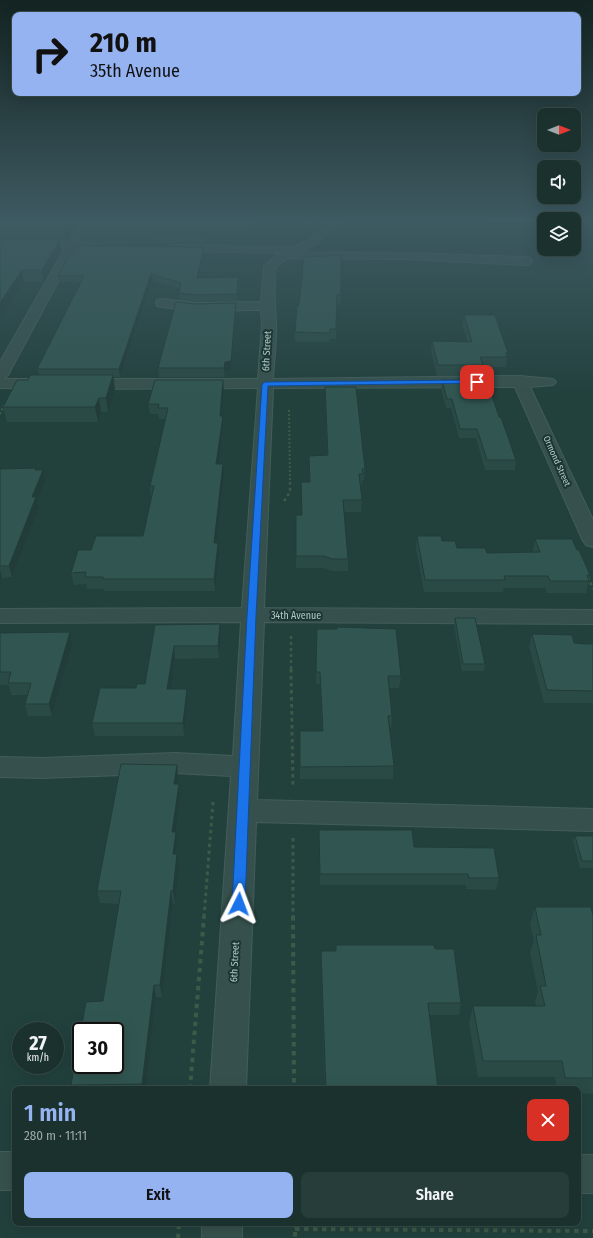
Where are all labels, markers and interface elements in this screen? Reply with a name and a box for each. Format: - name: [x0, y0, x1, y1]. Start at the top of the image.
- text: 210 m: [90, 26, 157, 59]
- icon: right: [24, 28, 76, 80]
- text: 35th Avenue: [90, 60, 180, 82]
- north arrow: [537, 108, 581, 152]
- map controls: [537, 108, 581, 256]
- button: sound: [537, 160, 581, 204]
- button: layers: [537, 212, 581, 256]
- street label: 6th Street: [260, 330, 274, 372]
- pin: [460, 365, 494, 399]
- icon: arrive: [466, 371, 488, 393]
- street label: Ormond Street: [541, 434, 573, 488]
- street label: 34th Avenue: [271, 610, 321, 622]
- position arrow: [218, 883, 260, 925]
- street label: 6th Street: [228, 941, 242, 983]
- speed limit sign: 30: [72, 1022, 124, 1074]
- text: 27: [29, 1031, 47, 1055]
- text: km/h: [27, 1052, 49, 1064]
- text: 1 min: [24, 1099, 76, 1127]
- button: close: [527, 1099, 569, 1141]
- text: 280 m · 11:11: [24, 1128, 87, 1143]
- button: Exit: [24, 1172, 293, 1218]
- button: Share: [301, 1172, 569, 1218]

